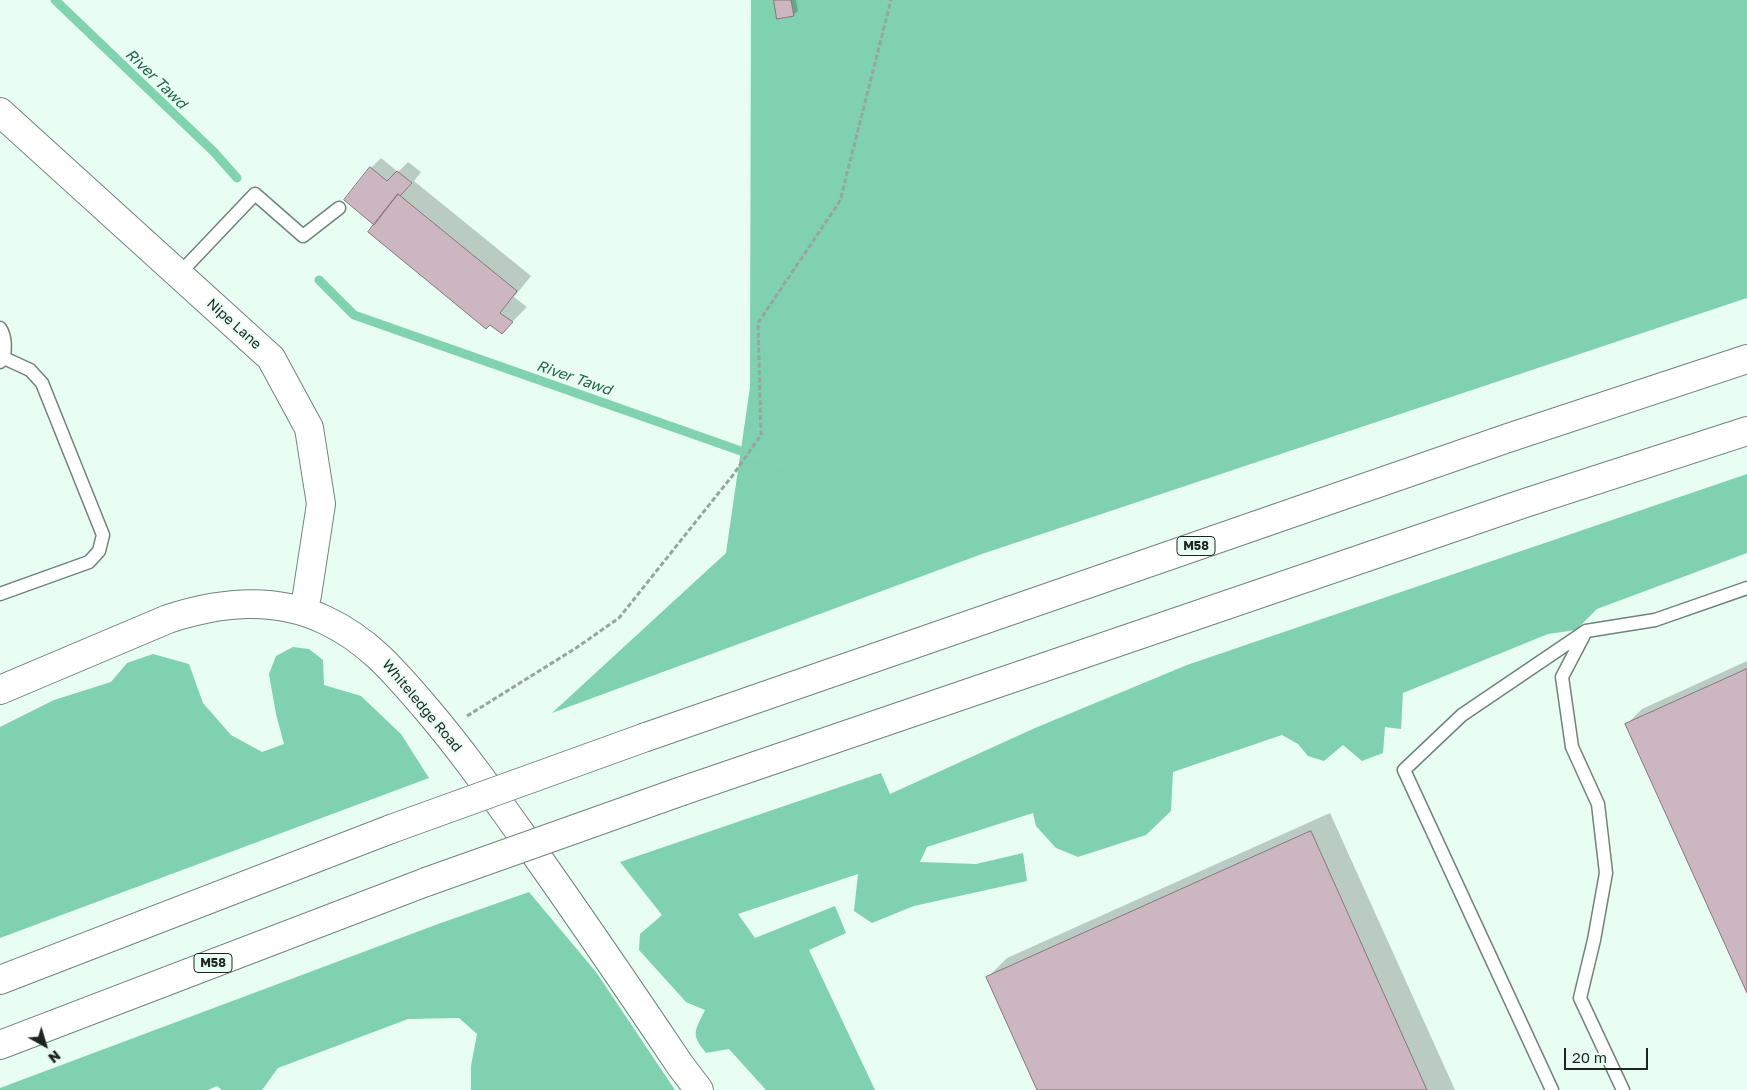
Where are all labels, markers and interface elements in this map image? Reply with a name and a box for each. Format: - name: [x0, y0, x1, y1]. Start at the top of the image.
- water label: River Tawd: [122, 45, 190, 113]
- street label: Nipe Lane: [203, 295, 265, 353]
- water label: River Tawd: [534, 357, 614, 399]
- road number: M58: [1177, 536, 1215, 556]
- street label: Whiteledge Road: [379, 657, 465, 755]
- road number: M58: [194, 954, 232, 972]
- north arrow: [20, 1020, 70, 1070]
- scale bar: [1567, 1038, 1651, 1070]
- text: N: [45, 1047, 64, 1067]
- text: 20 m: [1572, 1048, 1607, 1066]

